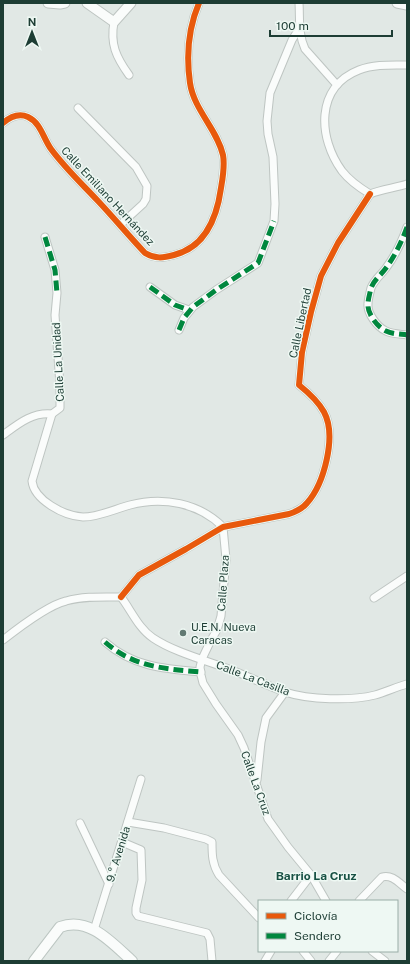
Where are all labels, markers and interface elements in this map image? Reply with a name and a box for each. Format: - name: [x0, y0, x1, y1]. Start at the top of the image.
- north arrow: [12, 12, 52, 52]
- scale bar: [270, 12, 392, 38]
- text: N: [28, 16, 36, 28]
- text: 100 m: [276, 19, 309, 33]
- street label: Calle Emiliano Hernández: [59, 144, 157, 248]
- street label: Calle Libertad: [287, 287, 313, 359]
- street label: Calle La Unidad: [50, 322, 66, 402]
- street label: Calle Plaza: [215, 554, 231, 612]
- place label: U.E.N. Nueva Caracas: [191, 621, 256, 646]
- marker: U.E.N. Nueva Caracas: [178, 628, 188, 638]
- street label: Calle La Casilla: [214, 658, 292, 698]
- street label: Calle La Cruz: [239, 749, 273, 817]
- street label: 9.° Avenida: [104, 825, 132, 883]
- district label: Barrio La Cruz: [276, 869, 356, 883]
- legend: [258, 900, 398, 952]
- text: Ciclovía: [294, 909, 337, 923]
- text: Sendero: [294, 929, 341, 943]

